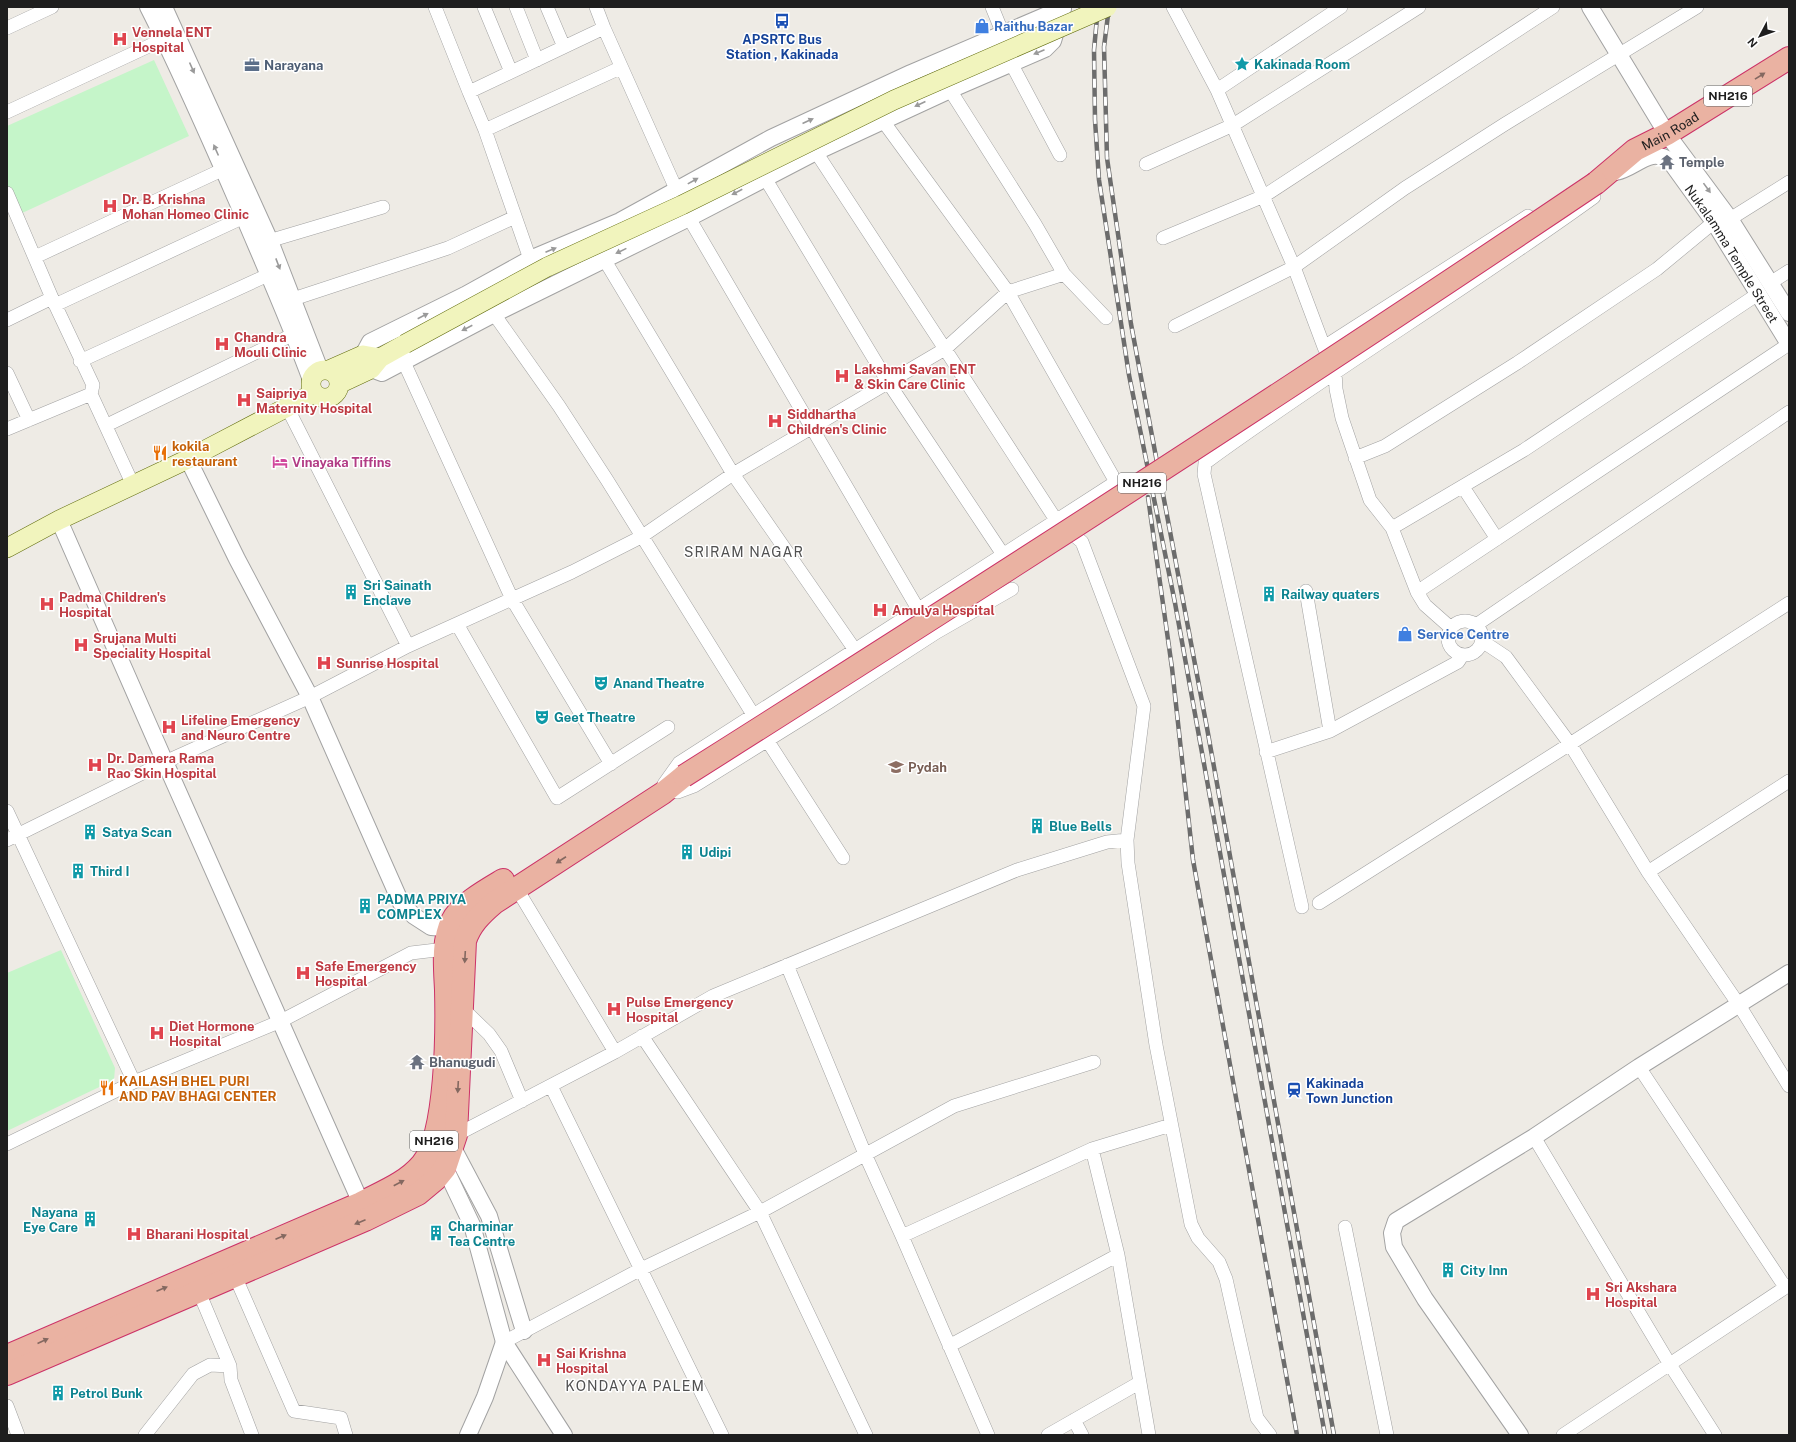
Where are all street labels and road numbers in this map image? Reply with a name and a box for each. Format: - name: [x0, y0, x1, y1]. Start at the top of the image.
- road number: NH216: [1704, 86, 1752, 106]
- street label: Main Road: [1639, 109, 1702, 154]
- street label: Nukalamma Temple Street: [1682, 182, 1781, 326]
- road number: NH216: [1118, 473, 1166, 493]
- road number: NH216: [410, 1131, 458, 1151]

